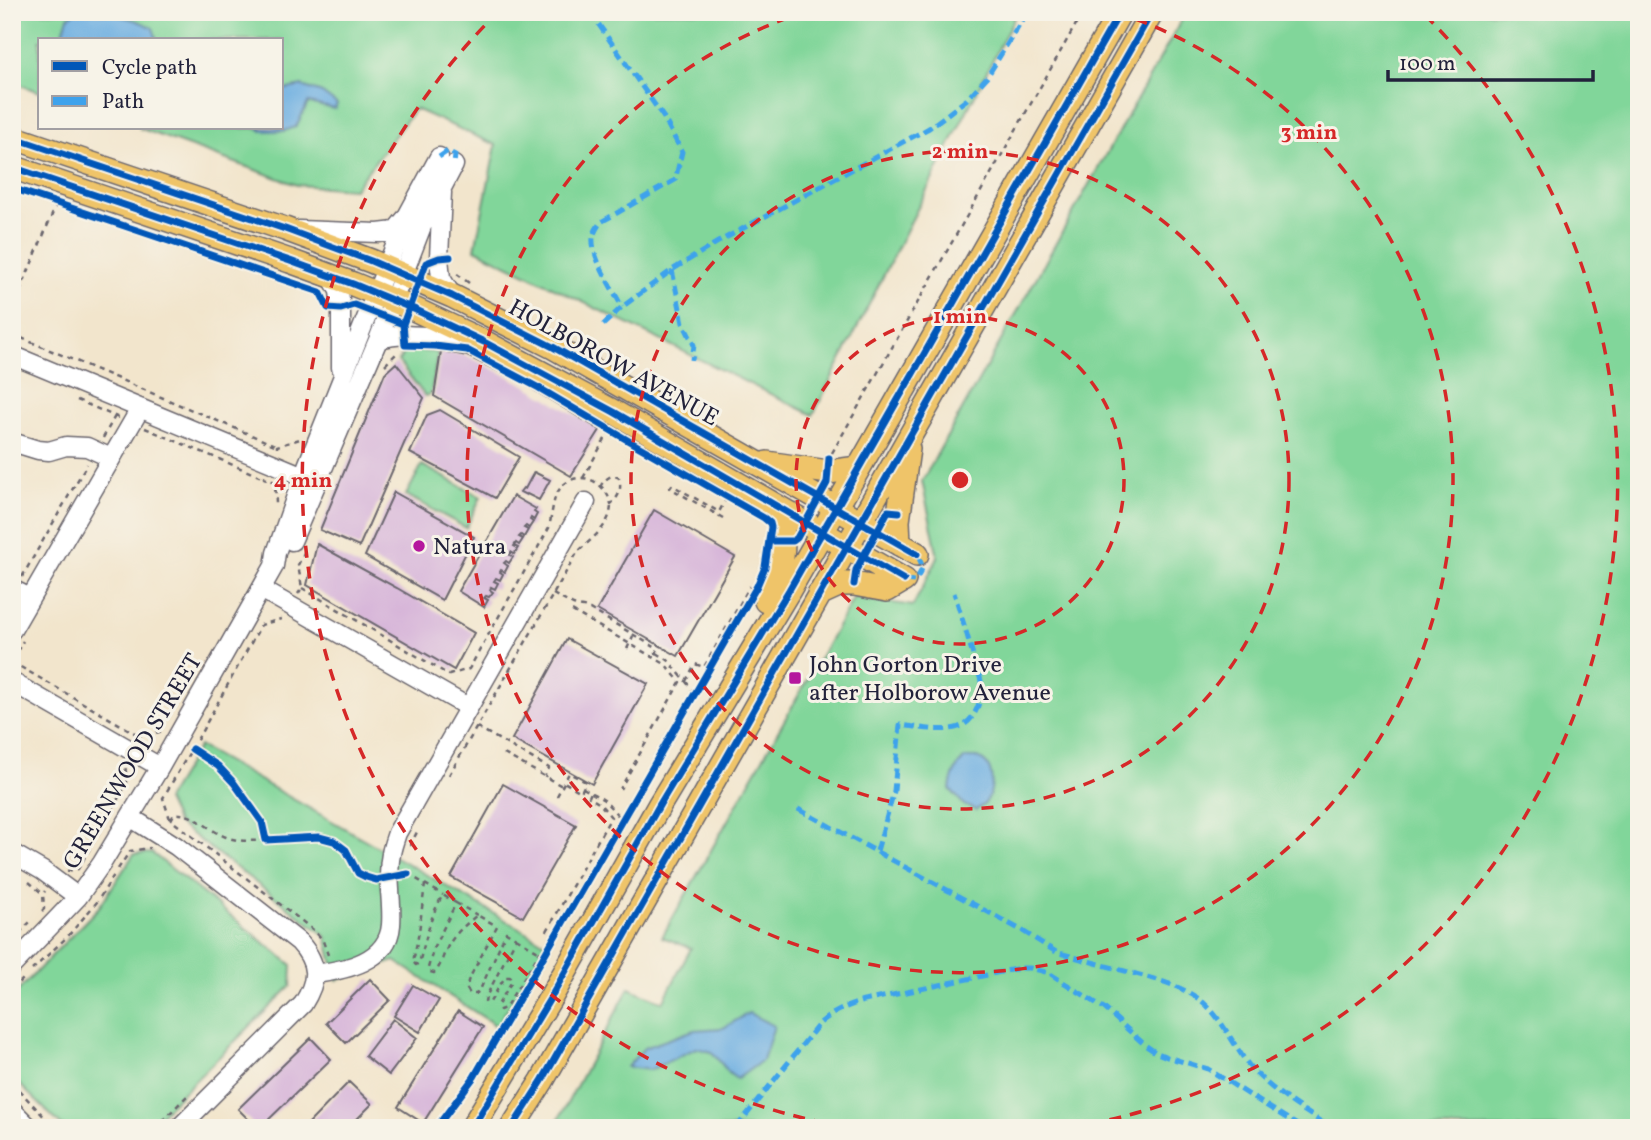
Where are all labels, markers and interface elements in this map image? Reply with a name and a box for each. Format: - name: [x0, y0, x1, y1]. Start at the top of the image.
- legend: [38, 38, 284, 130]
- scale bar: [1388, 38, 1593, 82]
- text: 100 m: [1399, 50, 1456, 79]
- text: Cycle path: [102, 54, 197, 83]
- text: Path: [102, 88, 144, 117]
- text: 3 min: [1281, 119, 1337, 148]
- text: 2 min: [932, 138, 988, 167]
- street label: HOLBOROW AVENUE: [502, 292, 724, 436]
- text: 1 min: [933, 303, 987, 332]
- text: 4 min: [274, 467, 332, 496]
- centre of rings: [948, 468, 972, 492]
- place label: Natura: [433, 531, 506, 565]
- marker: Natura: [411, 538, 427, 554]
- street label: GREENWOOD STREET: [56, 648, 212, 876]
- place label: John Gorton Drive after Holborow Avenue: [809, 649, 1051, 711]
- marker: John Gorton Drive after Holborow Avenue: [787, 670, 803, 686]

